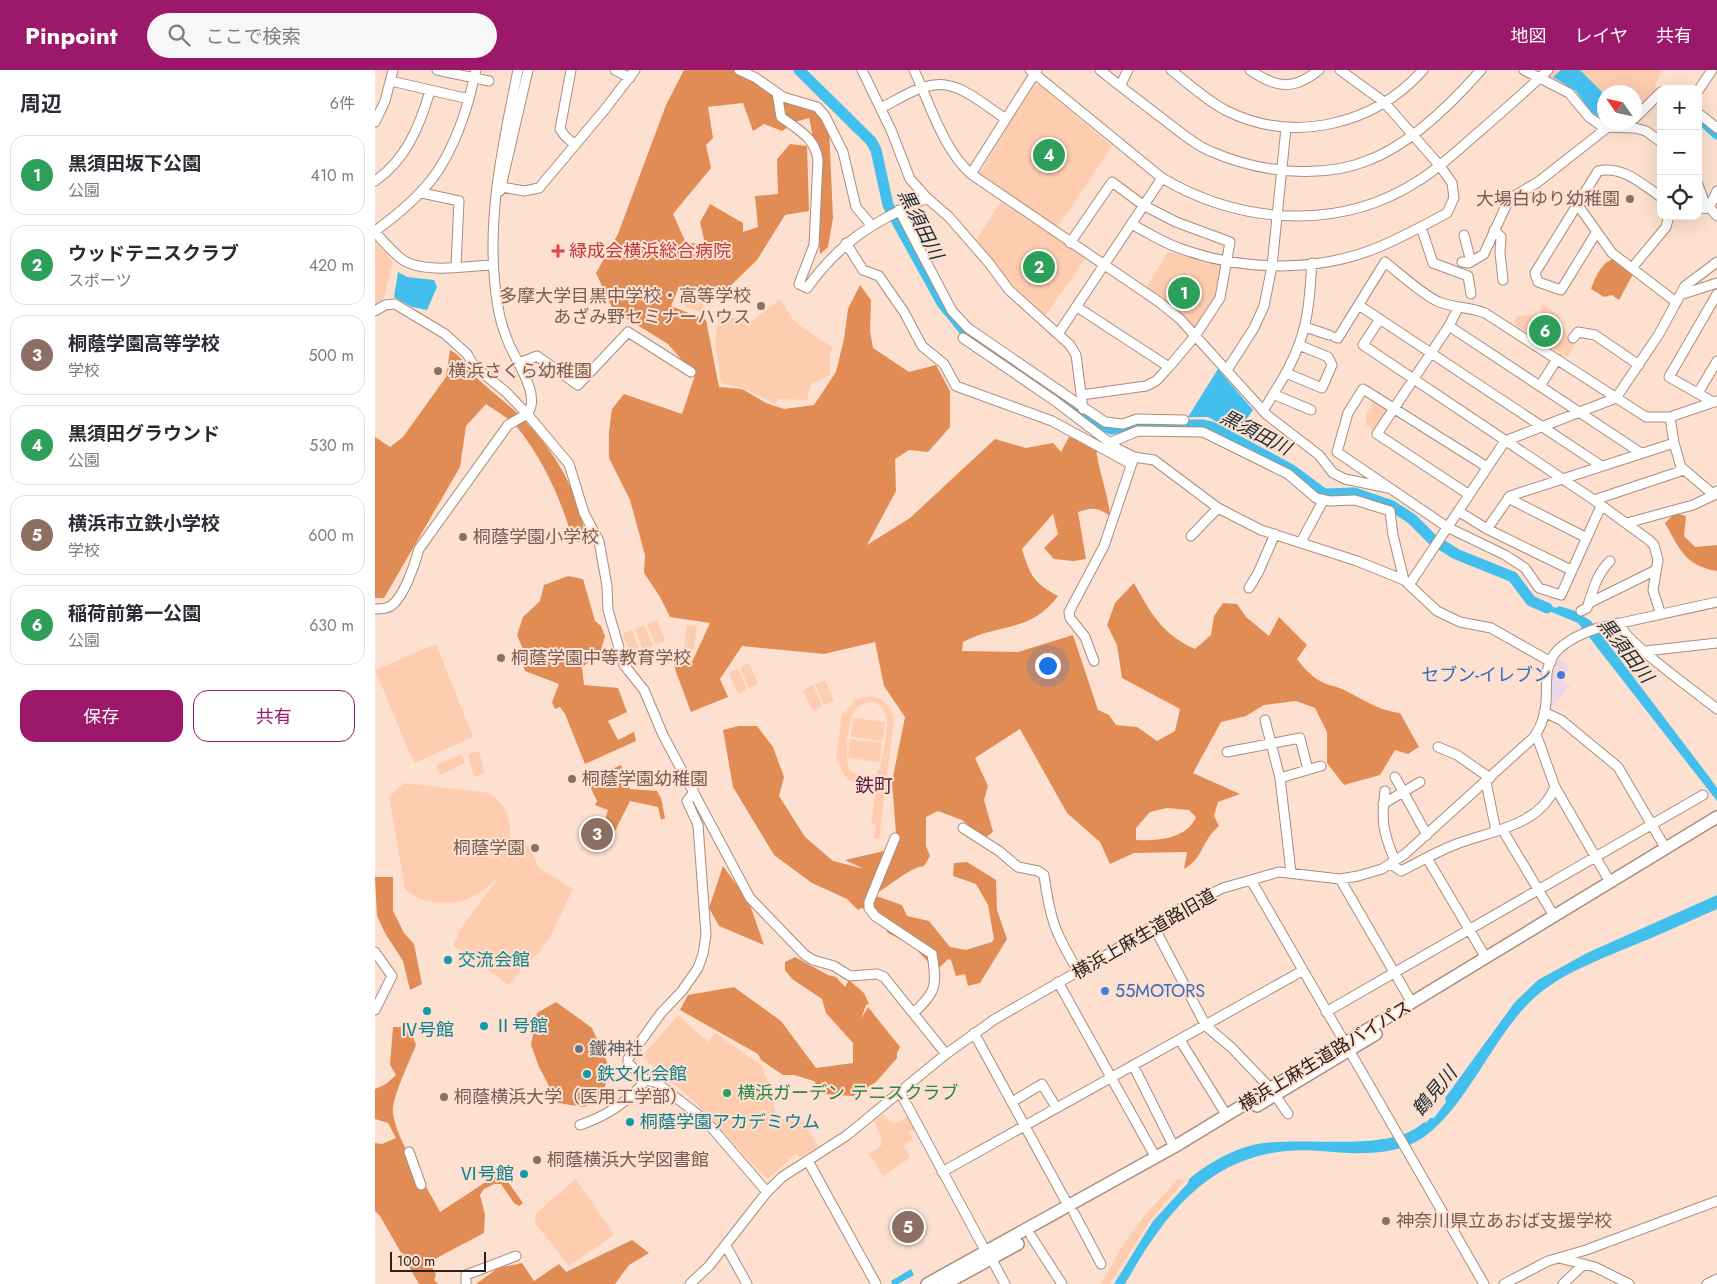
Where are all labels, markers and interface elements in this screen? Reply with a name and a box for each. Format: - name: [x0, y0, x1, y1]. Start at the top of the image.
- search box: [147, 13, 497, 58]
- text: Pinpoint: [25, 18, 117, 53]
- icon: search: [165, 21, 193, 49]
- text: ここで検索: [205, 23, 300, 50]
- text: 地図: [1511, 23, 1547, 49]
- text: レイヤ: [1575, 23, 1628, 49]
- text: 共有: [1656, 23, 1692, 49]
- north arrow: [1597, 85, 1642, 130]
- map controls: [1657, 85, 1702, 220]
- button: +: [1657, 85, 1702, 130]
- text: 周辺: [20, 89, 62, 119]
- text: 6件: [330, 92, 355, 115]
- button: −: [1657, 130, 1702, 175]
- pin: 4: [1033, 136, 1065, 174]
- text: 黒須田坂下公園: [68, 150, 201, 177]
- text: 1: [33, 164, 41, 187]
- text: 410 m: [311, 164, 354, 187]
- button: locate: [1657, 175, 1702, 220]
- text: 公園: [68, 179, 100, 202]
- water label: 黒須田川: [891, 184, 951, 266]
- place label: 大場白ゆり幼稚園: [1476, 186, 1620, 212]
- marker: 大場白ゆり幼稚園: [1624, 193, 1636, 205]
- place label: 緑成会横浜総合病院: [569, 238, 731, 264]
- text: ウッドテニスクラブ: [68, 240, 239, 267]
- marker: 緑成会横浜総合病院: [551, 244, 565, 258]
- pin: 2: [1023, 248, 1055, 286]
- text: 2: [32, 254, 42, 277]
- text: 420 m: [309, 254, 354, 277]
- text: スポーツ: [68, 269, 132, 292]
- pin: 1: [1168, 274, 1200, 312]
- place label: 多摩大学目黒中学校・高等学校 あざみ野セミナーハウス: [499, 283, 751, 330]
- marker: 多摩大学目黒中学校・高等学校 あざみ野セミナーハウス: [755, 300, 767, 312]
- pin: 6: [1529, 312, 1561, 350]
- text: 桐蔭学園高等学校: [68, 330, 220, 357]
- text: 3: [32, 344, 42, 367]
- text: 500 m: [308, 344, 354, 367]
- place label: 横浜さくら幼稚園: [448, 358, 592, 384]
- text: 学校: [68, 359, 100, 382]
- marker: 横浜さくら幼稚園: [432, 365, 444, 377]
- water label: 黒須田川: [1216, 403, 1298, 463]
- text: 黒須田グラウンド: [68, 420, 220, 447]
- text: 4: [31, 434, 43, 457]
- text: 530 m: [309, 434, 354, 457]
- text: 公園: [68, 449, 100, 472]
- text: 横浜市立鉄小学校: [68, 510, 220, 537]
- text: 5: [32, 524, 42, 547]
- text: 600 m: [308, 524, 354, 547]
- place label: 桐蔭学園小学校: [473, 524, 599, 550]
- marker: 桐蔭学園小学校: [457, 531, 469, 543]
- text: 学校: [68, 539, 100, 562]
- text: 稲荷前第一公園: [68, 600, 201, 627]
- water label: 黒須田川: [1592, 612, 1661, 690]
- text: 6: [32, 614, 42, 637]
- text: 630 m: [309, 614, 354, 637]
- text: 公園: [68, 629, 100, 652]
- place label: 桐蔭学園中等教育学校: [511, 645, 691, 671]
- marker: 桐蔭学園中等教育学校: [495, 652, 507, 664]
- your location: [1035, 653, 1061, 679]
- place label: セブン-イレブン: [1421, 662, 1551, 688]
- marker: セブン-イレブン: [1555, 669, 1567, 681]
- button: 保存: [20, 690, 183, 742]
- button: 共有: [193, 690, 355, 742]
- place label: 桐蔭学園幼稚園: [582, 766, 708, 792]
- district label: 鉄町: [855, 772, 893, 799]
- marker: 桐蔭学園幼稚園: [566, 773, 578, 785]
- pin: 3: [581, 815, 613, 853]
- place label: 桐蔭学園: [453, 835, 525, 861]
- marker: 桐蔭学園: [529, 842, 541, 854]
- street label: 横浜上麻生道路旧道: [1067, 882, 1221, 986]
- place label: 交流会館: [458, 947, 530, 973]
- marker: 交流会館: [442, 954, 454, 966]
- place label: 55MOTORS: [1115, 978, 1205, 1004]
- marker: 55MOTORS: [1099, 985, 1111, 997]
- street label: 横浜上麻生道路バイパス: [1234, 994, 1416, 1118]
- marker: Ⅳ号館: [421, 1005, 433, 1017]
- place label: Ⅱ号館: [494, 1013, 548, 1039]
- place label: Ⅳ号館: [400, 1017, 454, 1043]
- marker: Ⅱ号館: [478, 1020, 490, 1032]
- place label: 鐵神社: [589, 1036, 643, 1062]
- marker: 鐵神社: [573, 1043, 585, 1055]
- water label: 鶴見川: [1406, 1059, 1464, 1122]
- place label: 鉄文化会館: [597, 1061, 687, 1087]
- marker: 鉄文化会館: [581, 1068, 593, 1080]
- place label: 横浜ガーデン テニスクラブ: [737, 1080, 958, 1106]
- place label: 桐蔭横浜大学（医用工学部）: [454, 1084, 688, 1110]
- marker: 横浜ガーデン テニスクラブ: [721, 1087, 733, 1099]
- marker: 桐蔭横浜大学（医用工学部）: [438, 1091, 450, 1103]
- place label: 桐蔭学園アカデミウム: [640, 1109, 820, 1135]
- marker: 桐蔭学園アカデミウム: [624, 1116, 636, 1128]
- place label: 桐蔭横浜大学図書館: [547, 1147, 709, 1173]
- marker: 桐蔭横浜大学図書館: [531, 1154, 543, 1166]
- place label: Ⅵ号館: [460, 1161, 514, 1187]
- marker: Ⅵ号館: [518, 1168, 530, 1180]
- pin: 5: [892, 1208, 924, 1246]
- place label: 神奈川県立あおば支援学校: [1396, 1208, 1612, 1234]
- marker: 神奈川県立あおば支援学校: [1380, 1215, 1392, 1227]
- scale bar: [390, 1249, 486, 1272]
- text: 100 m: [397, 1251, 435, 1271]

